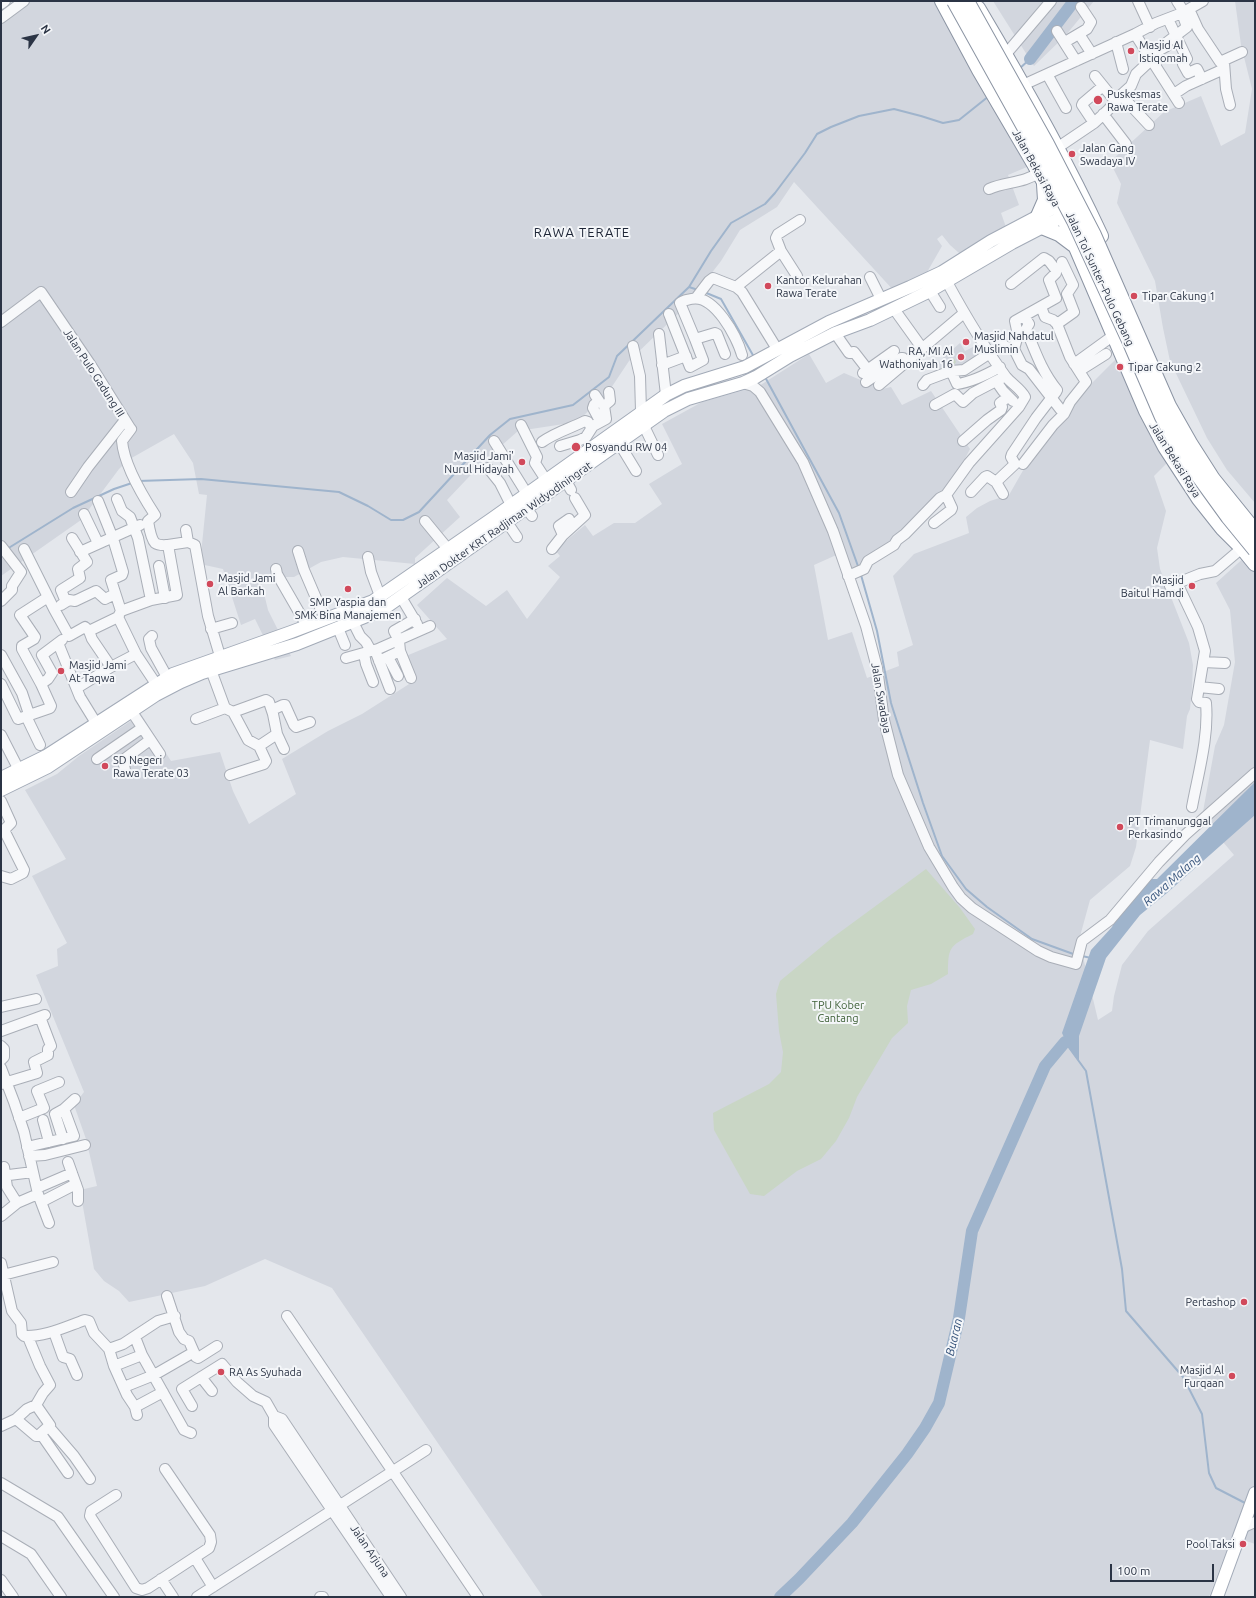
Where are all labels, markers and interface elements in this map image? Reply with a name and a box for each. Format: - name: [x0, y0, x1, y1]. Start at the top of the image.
- north arrow: [16, 16, 56, 56]
- text: N: [39, 23, 53, 36]
- place label: Masjid Al Istiqomah: [1139, 38, 1188, 64]
- marker: Masjid Al Istiqomah: [1126, 46, 1136, 56]
- place label: Puskesmas Rawa Terate: [1107, 87, 1168, 113]
- marker: Puskesmas Rawa Terate: [1092, 94, 1104, 106]
- street label: Jalan Bekasi Raya: [1009, 127, 1063, 209]
- place label: Jalan Gang Swadaya IV: [1080, 141, 1135, 167]
- marker: Jalan Gang Swadaya IV: [1067, 149, 1077, 159]
- street label: Jalan Tol Sunter–Pulo Gebang: [1063, 210, 1137, 348]
- district label: RAWA TERATE: [534, 225, 630, 241]
- place label: Kantor Kelurahan Rawa Terate: [776, 273, 862, 299]
- marker: Kantor Kelurahan Rawa Terate: [763, 281, 773, 291]
- place label: Tipar Cakung 1: [1142, 289, 1215, 303]
- marker: Tipar Cakung 1: [1129, 291, 1139, 301]
- street label: Jalan Pulo Gadung III: [61, 326, 127, 420]
- place label: Masjid Nahdatul Muslimin: [974, 329, 1054, 355]
- marker: Masjid Nahdatul Muslimin: [961, 337, 971, 347]
- place label: RA, MI Al Wathoniyah 16: [879, 344, 953, 370]
- marker: RA, MI Al Wathoniyah 16: [956, 352, 966, 362]
- place label: Tipar Cakung 2: [1128, 360, 1201, 374]
- marker: Tipar Cakung 2: [1115, 362, 1125, 372]
- street label: Jalan Bekasi Raya: [1147, 420, 1203, 500]
- place label: Posyandu RW 04: [585, 440, 667, 454]
- marker: Posyandu RW 04: [570, 441, 582, 453]
- place label: Masjid Jami' Nurul Hidayah: [444, 449, 514, 475]
- marker: Masjid Jami' Nurul Hidayah: [517, 457, 527, 467]
- street label: Jalan Dokter KRT Radjiman Widyodiningrat: [414, 459, 594, 591]
- place label: Masjid Jami Al Barkah: [218, 571, 276, 597]
- place label: Masjid Baitul Hamdi: [1121, 573, 1184, 599]
- marker: Masjid Jami Al Barkah: [205, 579, 215, 589]
- marker: Masjid Baitul Hamdi: [1187, 581, 1197, 591]
- marker: SMP Yaspia dan SMK Bina Manajemen: [343, 584, 353, 594]
- place label: SMP Yaspia dan SMK Bina Manajemen: [295, 595, 401, 621]
- place label: Masjid Jami At Taqwa: [69, 658, 127, 684]
- street label: Jalan Swadaya: [868, 662, 894, 734]
- marker: Masjid Jami At Taqwa: [56, 666, 66, 676]
- place label: SD Negeri Rawa Terate 03: [113, 753, 189, 779]
- marker: SD Negeri Rawa Terate 03: [100, 761, 110, 771]
- place label: PT Trimanunggal Perkasindo: [1128, 814, 1211, 840]
- marker: PT Trimanunggal Perkasindo: [1115, 822, 1125, 832]
- water label: Rawa Malang: [1140, 851, 1204, 909]
- park label: TPU Kober Cantang: [812, 998, 864, 1024]
- place label: Pertashop: [1186, 1295, 1236, 1309]
- marker: Pertashop: [1239, 1297, 1249, 1307]
- water label: Buaran: [943, 1317, 965, 1357]
- place label: Masjid Al Furqaan: [1180, 1363, 1224, 1389]
- place label: RA As Syuhada: [229, 1365, 302, 1379]
- marker: RA As Syuhada: [216, 1367, 226, 1377]
- marker: Masjid Al Furqaan: [1227, 1371, 1237, 1381]
- street label: Jalan Arjuna: [348, 1522, 392, 1580]
- place label: Pool Taksi: [1186, 1537, 1235, 1551]
- marker: Pool Taksi: [1238, 1539, 1248, 1549]
- scale bar: [1112, 1556, 1216, 1582]
- text: 100 m: [1117, 1564, 1150, 1577]

